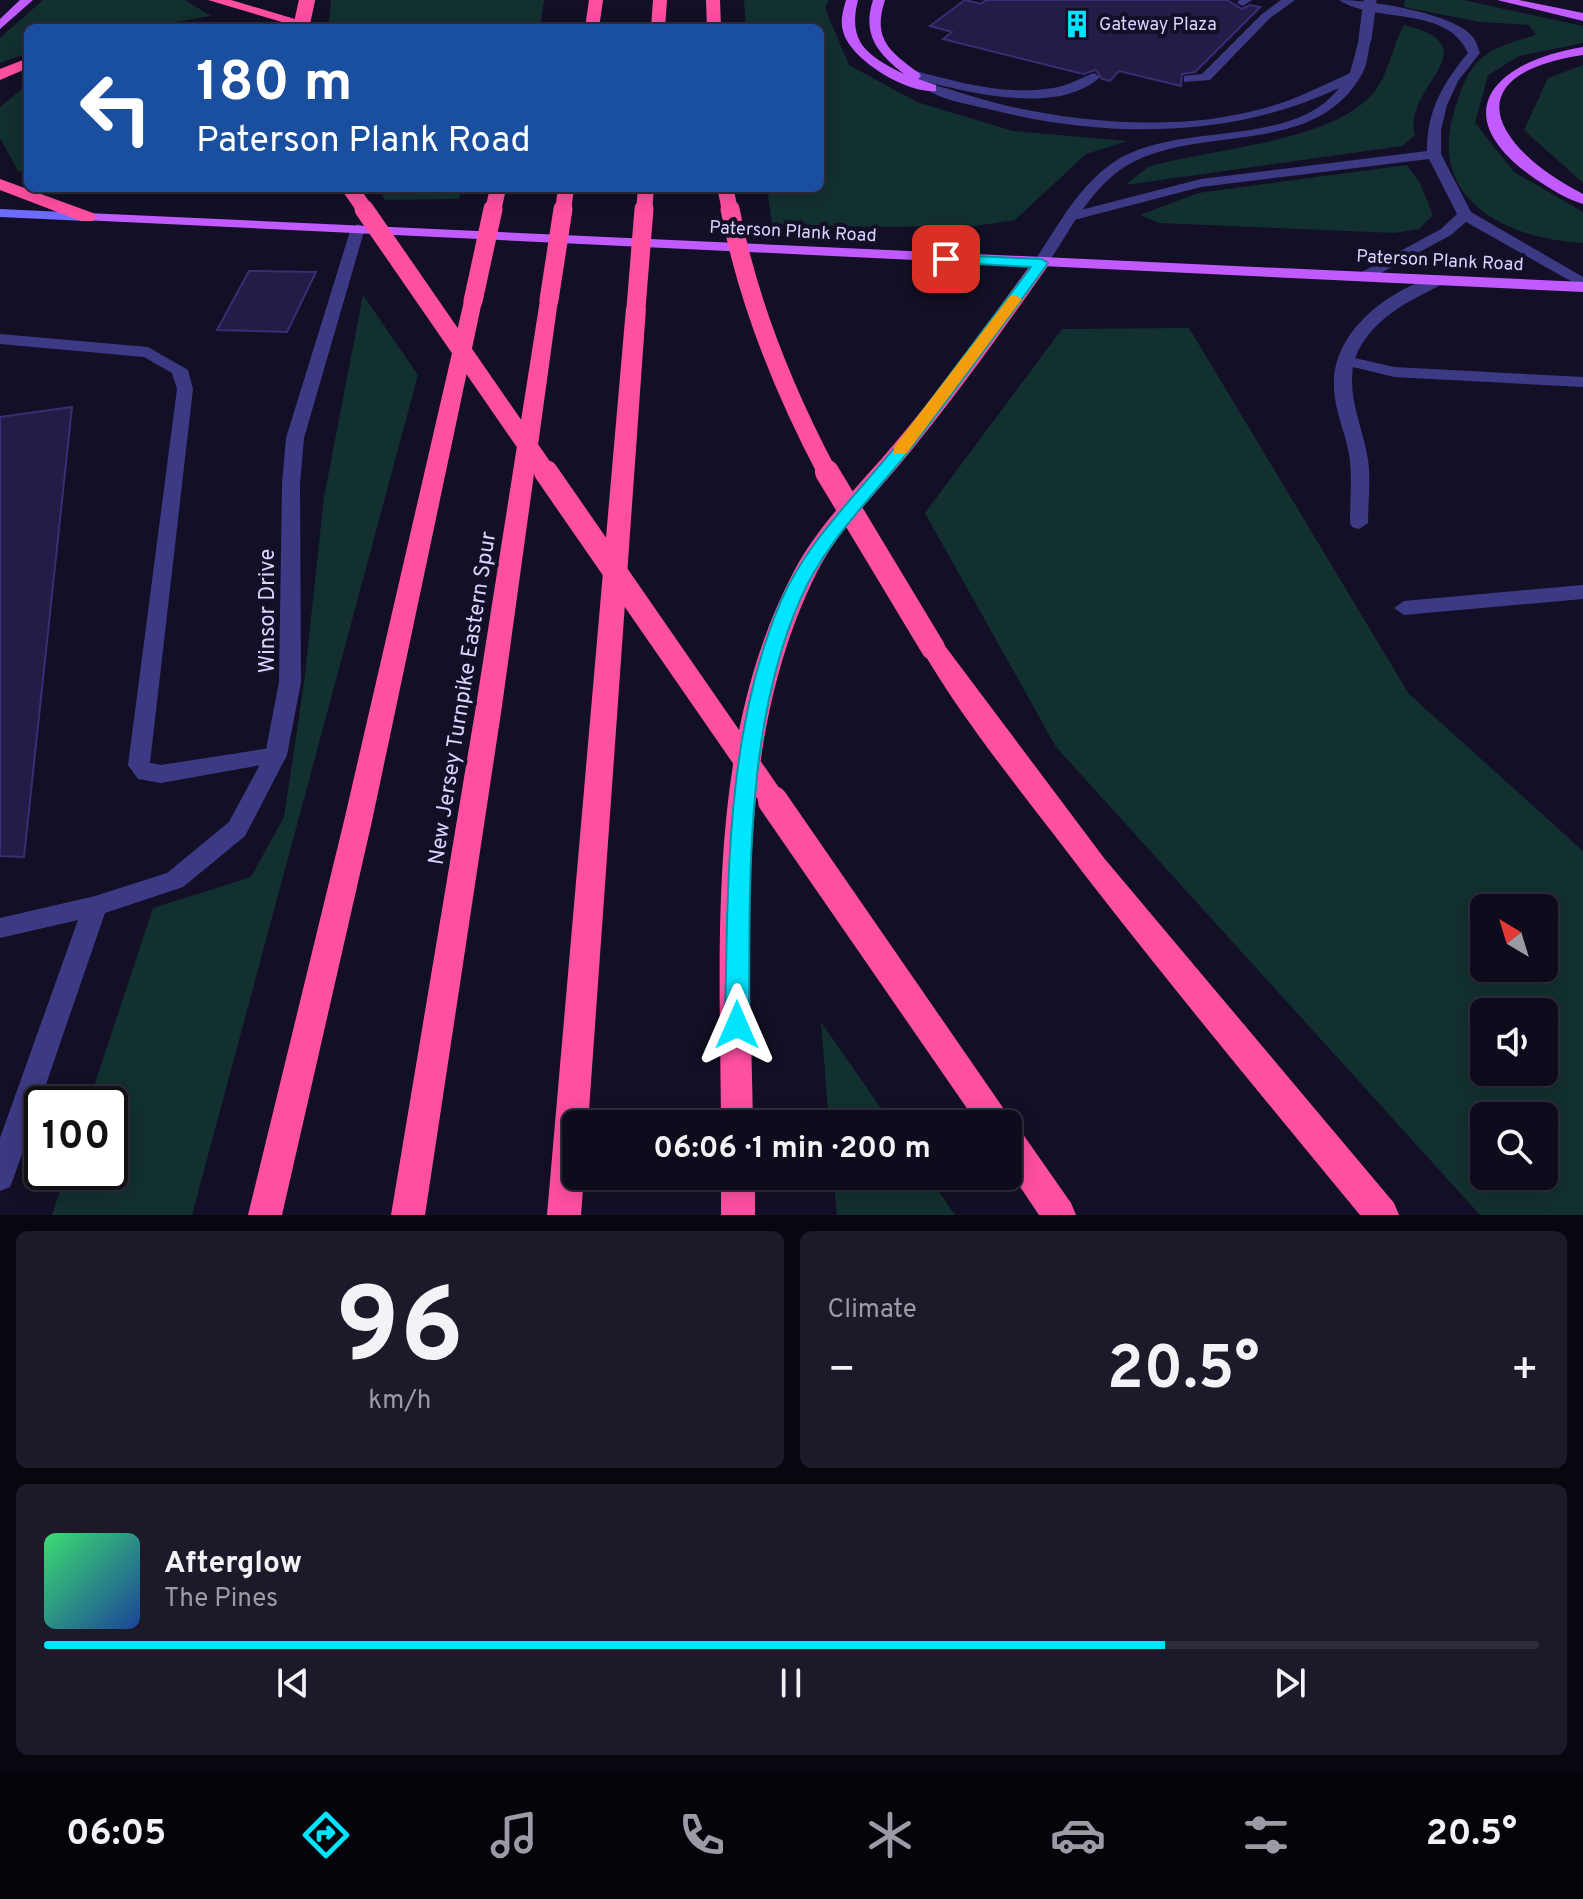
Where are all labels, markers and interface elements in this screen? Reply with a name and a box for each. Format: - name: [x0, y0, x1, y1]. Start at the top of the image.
- building icon: Gateway Plaza: [1062, 9, 1092, 39]
- place label: Gateway Plaza: [1099, 14, 1217, 37]
- text: 180 m: [196, 50, 353, 120]
- icon: left: [64, 56, 168, 160]
- text: Paterson Plank Road: [196, 119, 531, 165]
- street label: Paterson Plank Road: [709, 217, 877, 248]
- pin: [912, 225, 980, 293]
- icon: arrive: [924, 237, 968, 281]
- street label: Paterson Plank Road: [1356, 246, 1524, 277]
- street label: New Jersey Turnpike Eastern Spur: [424, 529, 503, 867]
- street label: Winsor Drive: [255, 549, 282, 673]
- north arrow: [1470, 894, 1558, 982]
- map controls: [1470, 894, 1558, 1190]
- position arrow: [695, 983, 779, 1067]
- button: sound: [1470, 998, 1558, 1086]
- speed limit sign: 100: [24, 1086, 128, 1190]
- button: search: [1470, 1102, 1558, 1190]
- text: 06:06 · 1 min · 200 m: [653, 1131, 931, 1168]
- text: 96: [336, 1267, 464, 1399]
- text: Climate: [828, 1294, 917, 1327]
- text: 20.5°: [1107, 1334, 1259, 1410]
- text: −: [828, 1344, 856, 1400]
- text: +: [1511, 1344, 1539, 1400]
- text: km/h: [368, 1385, 431, 1418]
- text: Afterglow: [164, 1546, 302, 1583]
- text: The Pines: [164, 1583, 278, 1616]
- icon: previous: [271, 1661, 315, 1705]
- icon: pause: [769, 1661, 813, 1705]
- icon: next: [1268, 1661, 1312, 1705]
- icon: directions: [298, 1807, 354, 1863]
- icon: music: [486, 1807, 542, 1863]
- icon: phone: [674, 1807, 730, 1863]
- icon: climate: [862, 1807, 918, 1863]
- icon: car: [1050, 1807, 1106, 1863]
- icon: filters: [1238, 1807, 1294, 1863]
- text: 06:05: [66, 1812, 166, 1858]
- text: 20.5°: [1426, 1812, 1517, 1858]

